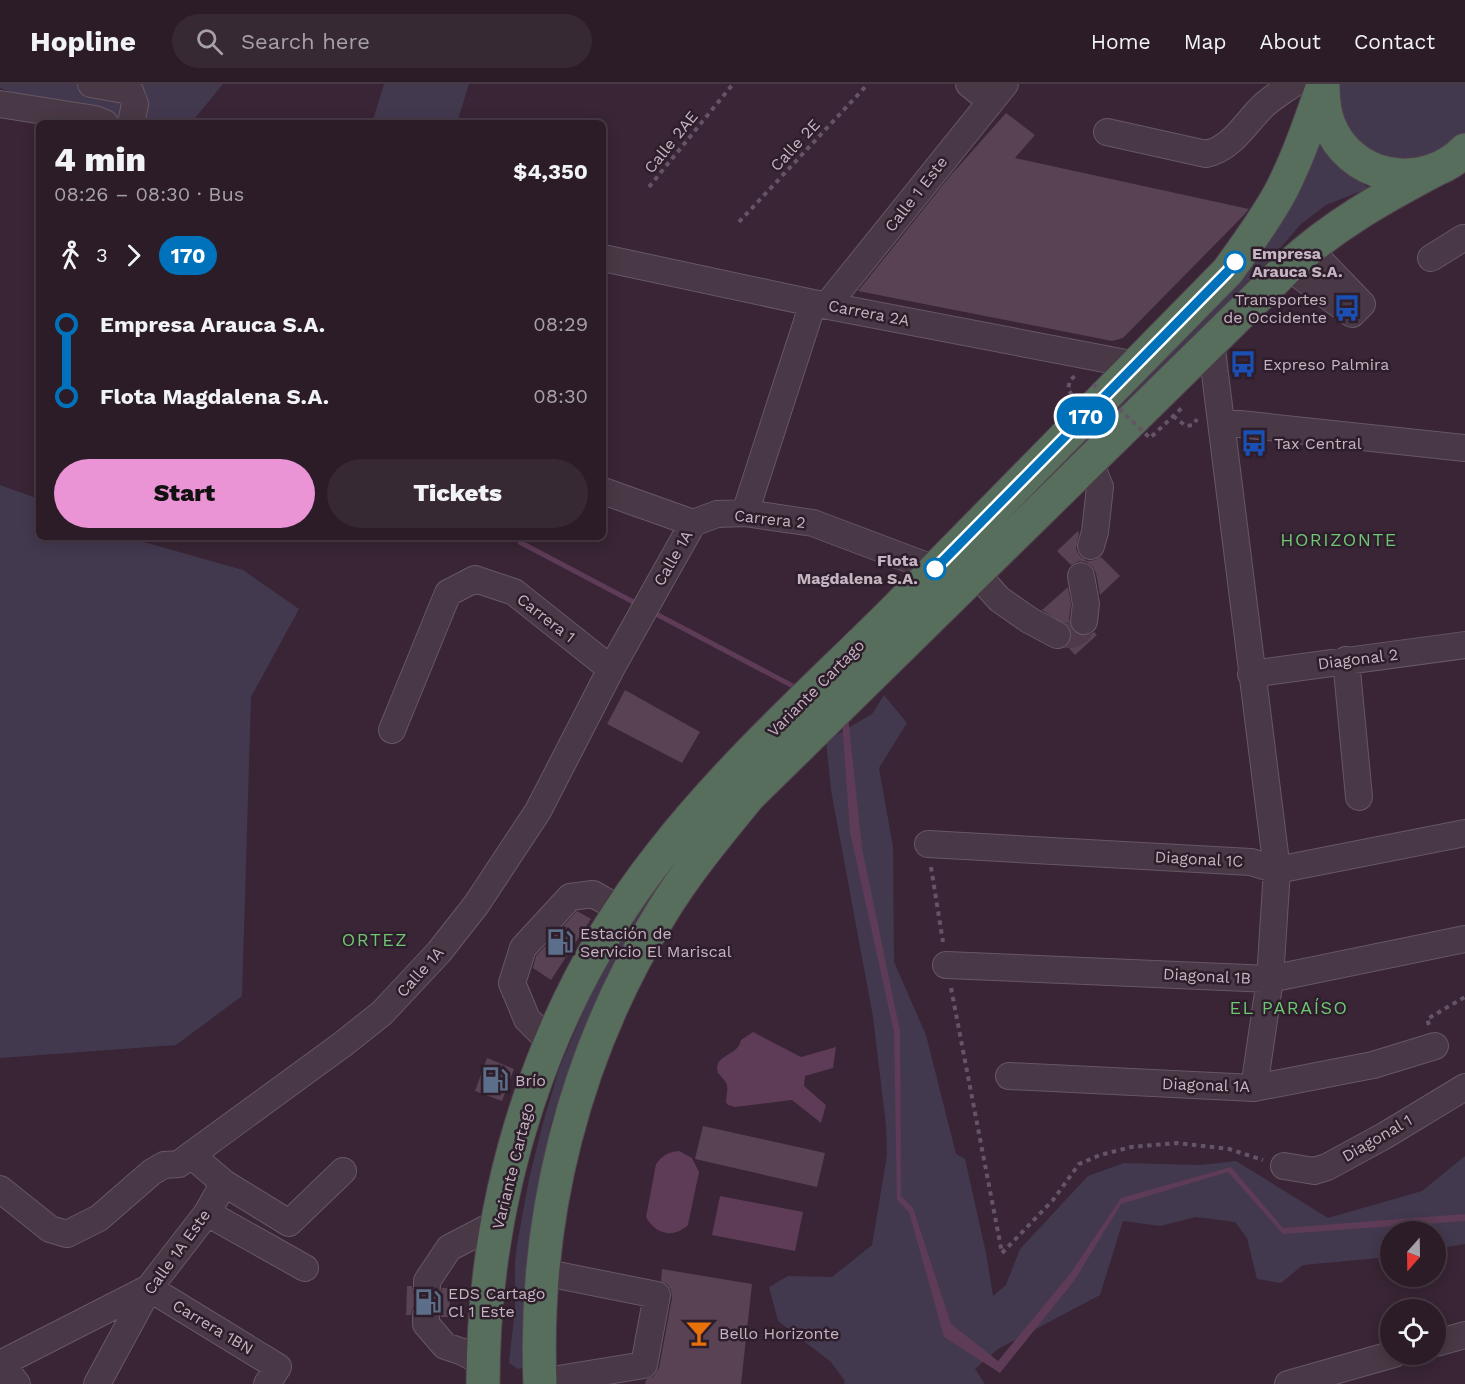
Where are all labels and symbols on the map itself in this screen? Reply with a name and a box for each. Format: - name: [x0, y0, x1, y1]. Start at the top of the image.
- street label: Calle 2AE: [640, 107, 702, 177]
- street label: Calle 2E: [766, 115, 824, 175]
- street label: Calle 1 Este: [881, 153, 951, 235]
- place label: Empresa Arauca S.A.: [1252, 244, 1343, 281]
- marker: Empresa Arauca S.A.: [1224, 251, 1246, 273]
- place label: Transportes de Occidente: [1223, 290, 1327, 327]
- bus stop icon: Transportes de Occidente: [1332, 293, 1362, 323]
- street label: Carrera 2A: [827, 296, 912, 330]
- bus stop icon: Expreso Palmira: [1228, 349, 1258, 379]
- place label: Expreso Palmira: [1263, 355, 1389, 374]
- line badge: 170: [1052, 396, 1120, 436]
- bus stop icon: Tax Central: [1239, 428, 1269, 458]
- place label: Tax Central: [1274, 434, 1362, 453]
- street label: Carrera 2: [733, 506, 807, 532]
- street label: Calle 1A: [650, 526, 697, 589]
- district label: HORIZONTE: [1280, 529, 1398, 550]
- place label: Flota Magdalena S.A.: [797, 551, 919, 588]
- marker: Flota Magdalena S.A.: [924, 558, 946, 580]
- street label: Carrera 1: [513, 589, 579, 647]
- street label: Variante Cartago: [764, 636, 868, 740]
- street label: Diagonal 2: [1317, 645, 1399, 673]
- street label: Diagonal 1C: [1154, 847, 1244, 871]
- place label: Estación de Servicio El Mariscal: [580, 924, 732, 961]
- fuel station icon: Estación de Servicio El Mariscal: [545, 927, 575, 957]
- district label: ORTEZ: [342, 929, 408, 950]
- street label: Calle 1A: [393, 943, 448, 1001]
- street label: Diagonal 1B: [1163, 964, 1251, 988]
- district label: EL PARAÍSO: [1229, 997, 1349, 1018]
- fuel station icon: Brío: [480, 1065, 510, 1095]
- place label: Brío: [515, 1071, 546, 1090]
- street label: Diagonal 1A: [1162, 1074, 1251, 1096]
- street label: Variante Cartago: [488, 1101, 538, 1231]
- street label: Diagonal 1: [1339, 1110, 1415, 1166]
- street label: Calle 1A Este: [140, 1206, 214, 1298]
- north arrow: [1380, 1221, 1446, 1287]
- place label: EDS Cartago Cl 1 Este: [448, 1284, 545, 1321]
- fuel station icon: EDS Cartago Cl 1 Este: [413, 1287, 443, 1317]
- street label: Carrera 1BN: [169, 1296, 257, 1358]
- bar icon: Bello Horizonte: [684, 1318, 714, 1348]
- place label: Bello Horizonte: [719, 1324, 839, 1343]

